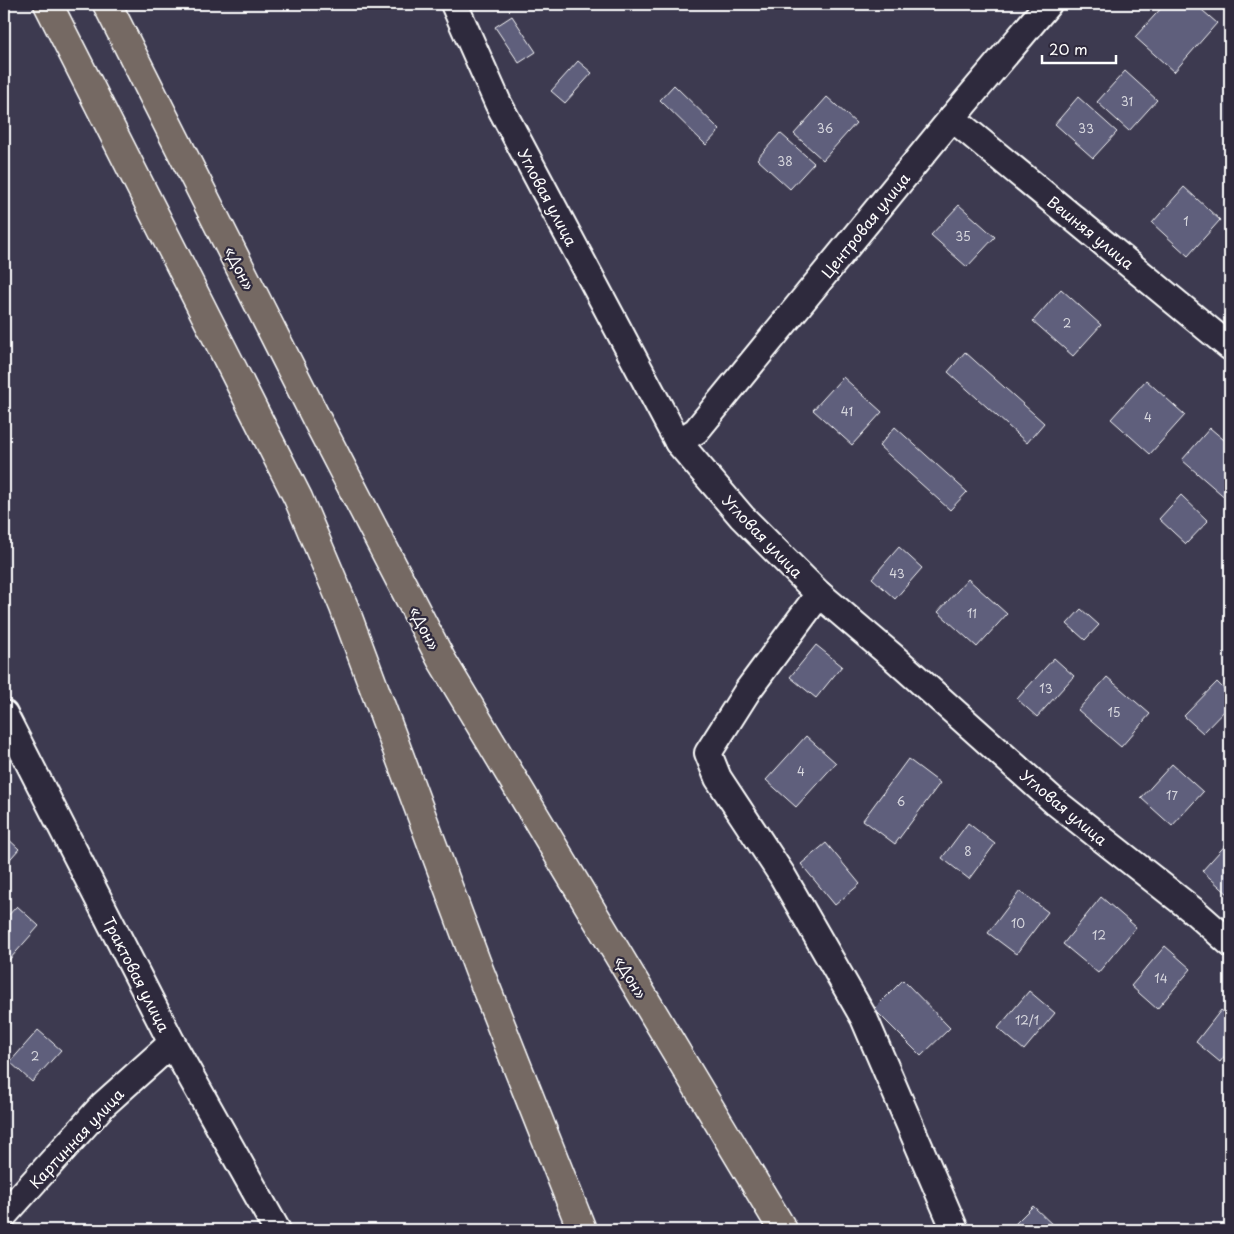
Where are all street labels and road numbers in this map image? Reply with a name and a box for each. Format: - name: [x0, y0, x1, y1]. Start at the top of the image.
- street label: Угловая улица: [513, 144, 584, 250]
- street label: Центровая улица: [815, 167, 915, 283]
- street label: Вешняя улица: [1043, 190, 1140, 275]
- street label: «Дон»: [219, 242, 261, 294]
- street label: Угловая улица: [717, 489, 809, 583]
- street label: «Дон»: [404, 602, 446, 654]
- street label: Угловая улица: [1015, 764, 1113, 851]
- street label: Трактовая улица: [98, 912, 176, 1036]
- street label: «Дон»: [609, 951, 653, 1003]
- street label: Картинная улица: [23, 1082, 129, 1193]

